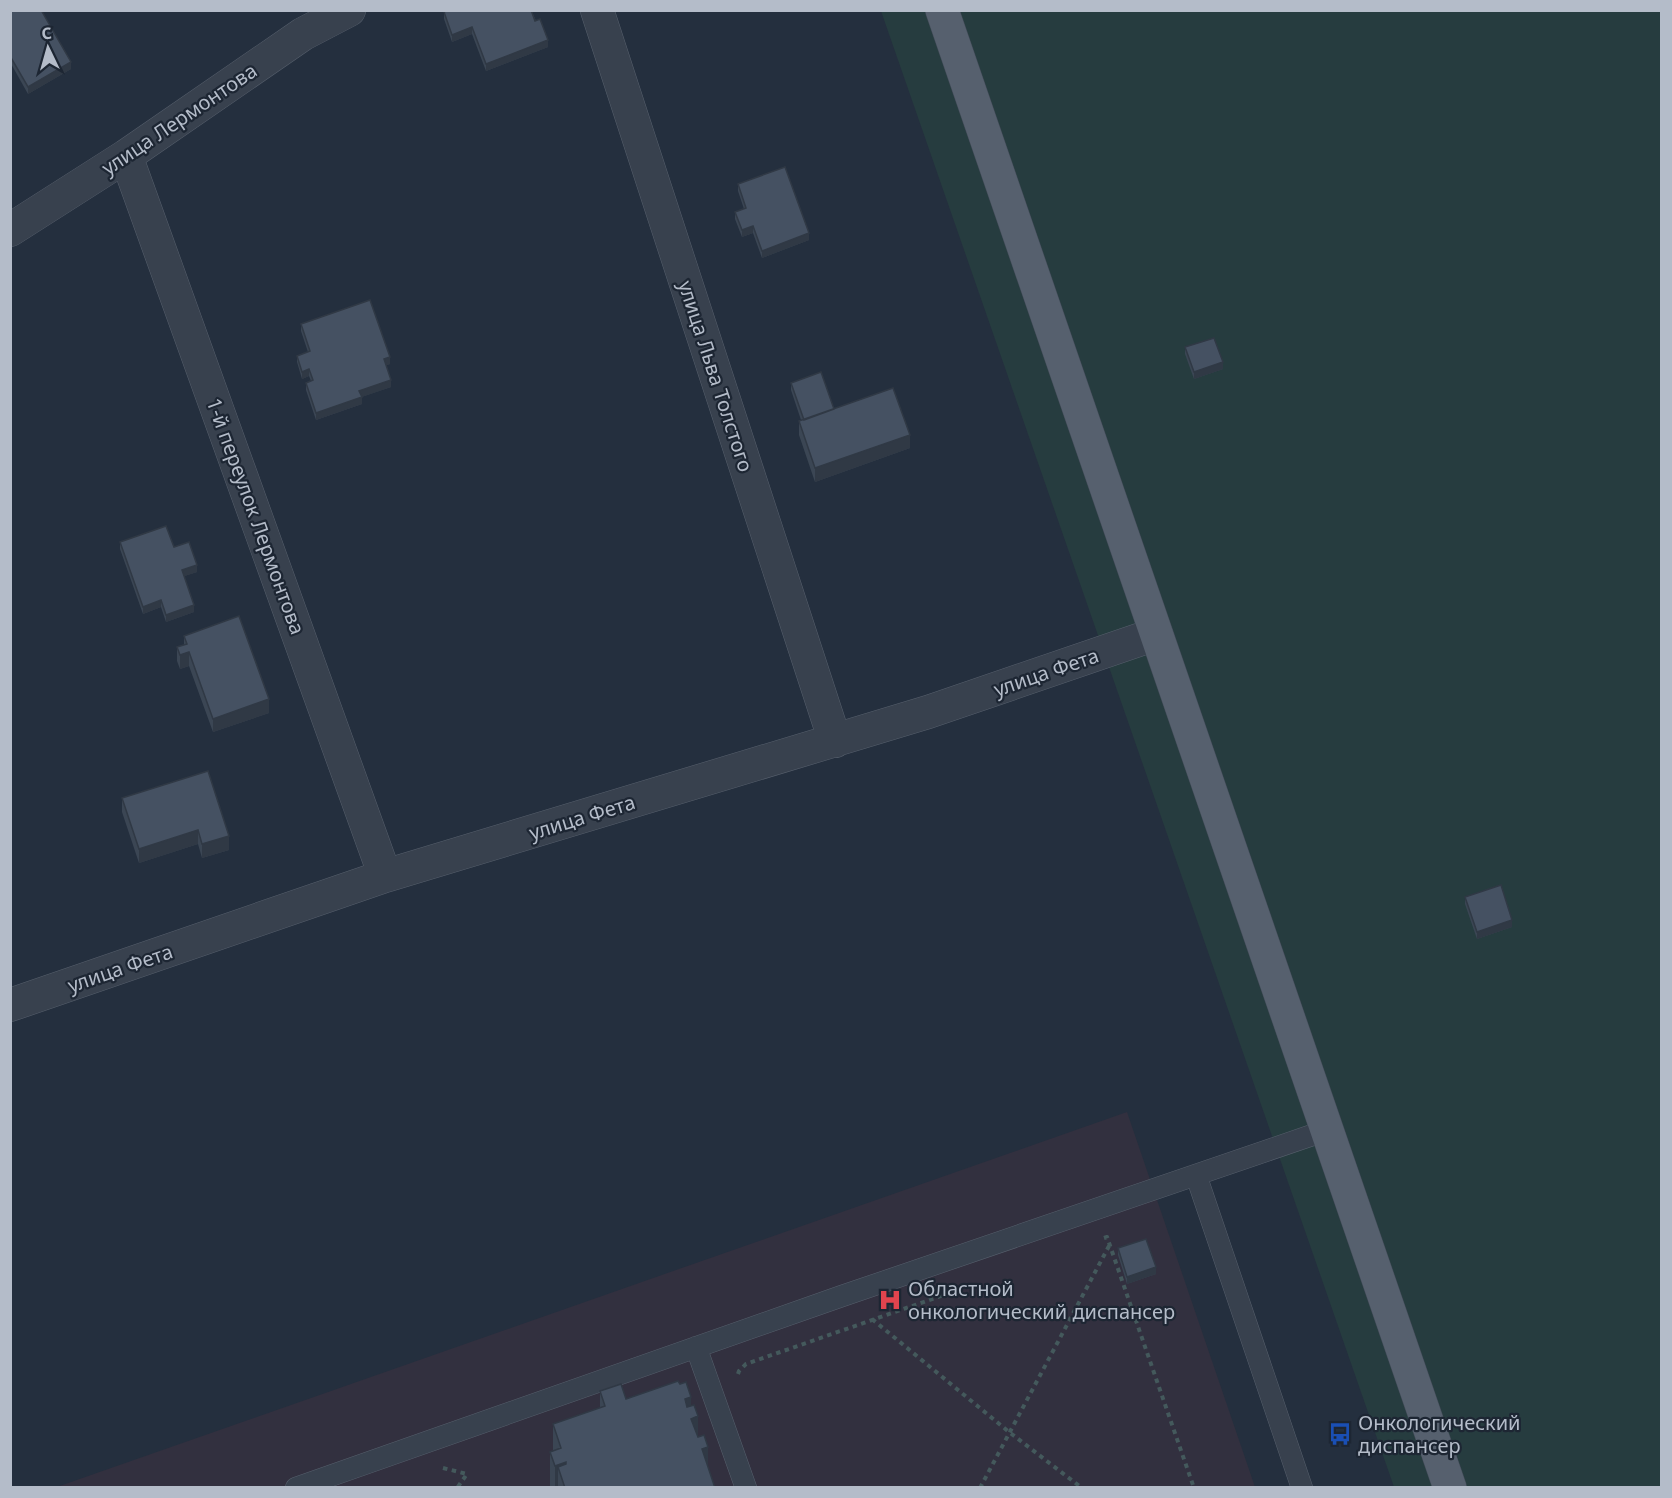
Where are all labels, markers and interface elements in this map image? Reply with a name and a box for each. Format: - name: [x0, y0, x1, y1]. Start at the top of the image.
- north arrow: [18, 18, 78, 78]
- text: С: [41, 22, 53, 44]
- street label: улица Лермонтова: [96, 57, 262, 181]
- street label: улица Льва Толстого: [672, 277, 760, 475]
- street label: 1-й переулок Лермонтова: [201, 394, 311, 638]
- street label: улица Фета: [990, 641, 1102, 703]
- street label: улица Фета: [526, 788, 638, 846]
- street label: улица Фета: [64, 937, 176, 999]
- place label: Областной онкологический диспансер: [908, 1275, 1175, 1325]
- hospital icon: Областной онкологический диспансер: [877, 1287, 903, 1313]
- place label: Онкологический диспансер: [1358, 1409, 1521, 1459]
- bus stop icon: Онкологический диспансер: [1327, 1421, 1353, 1447]

